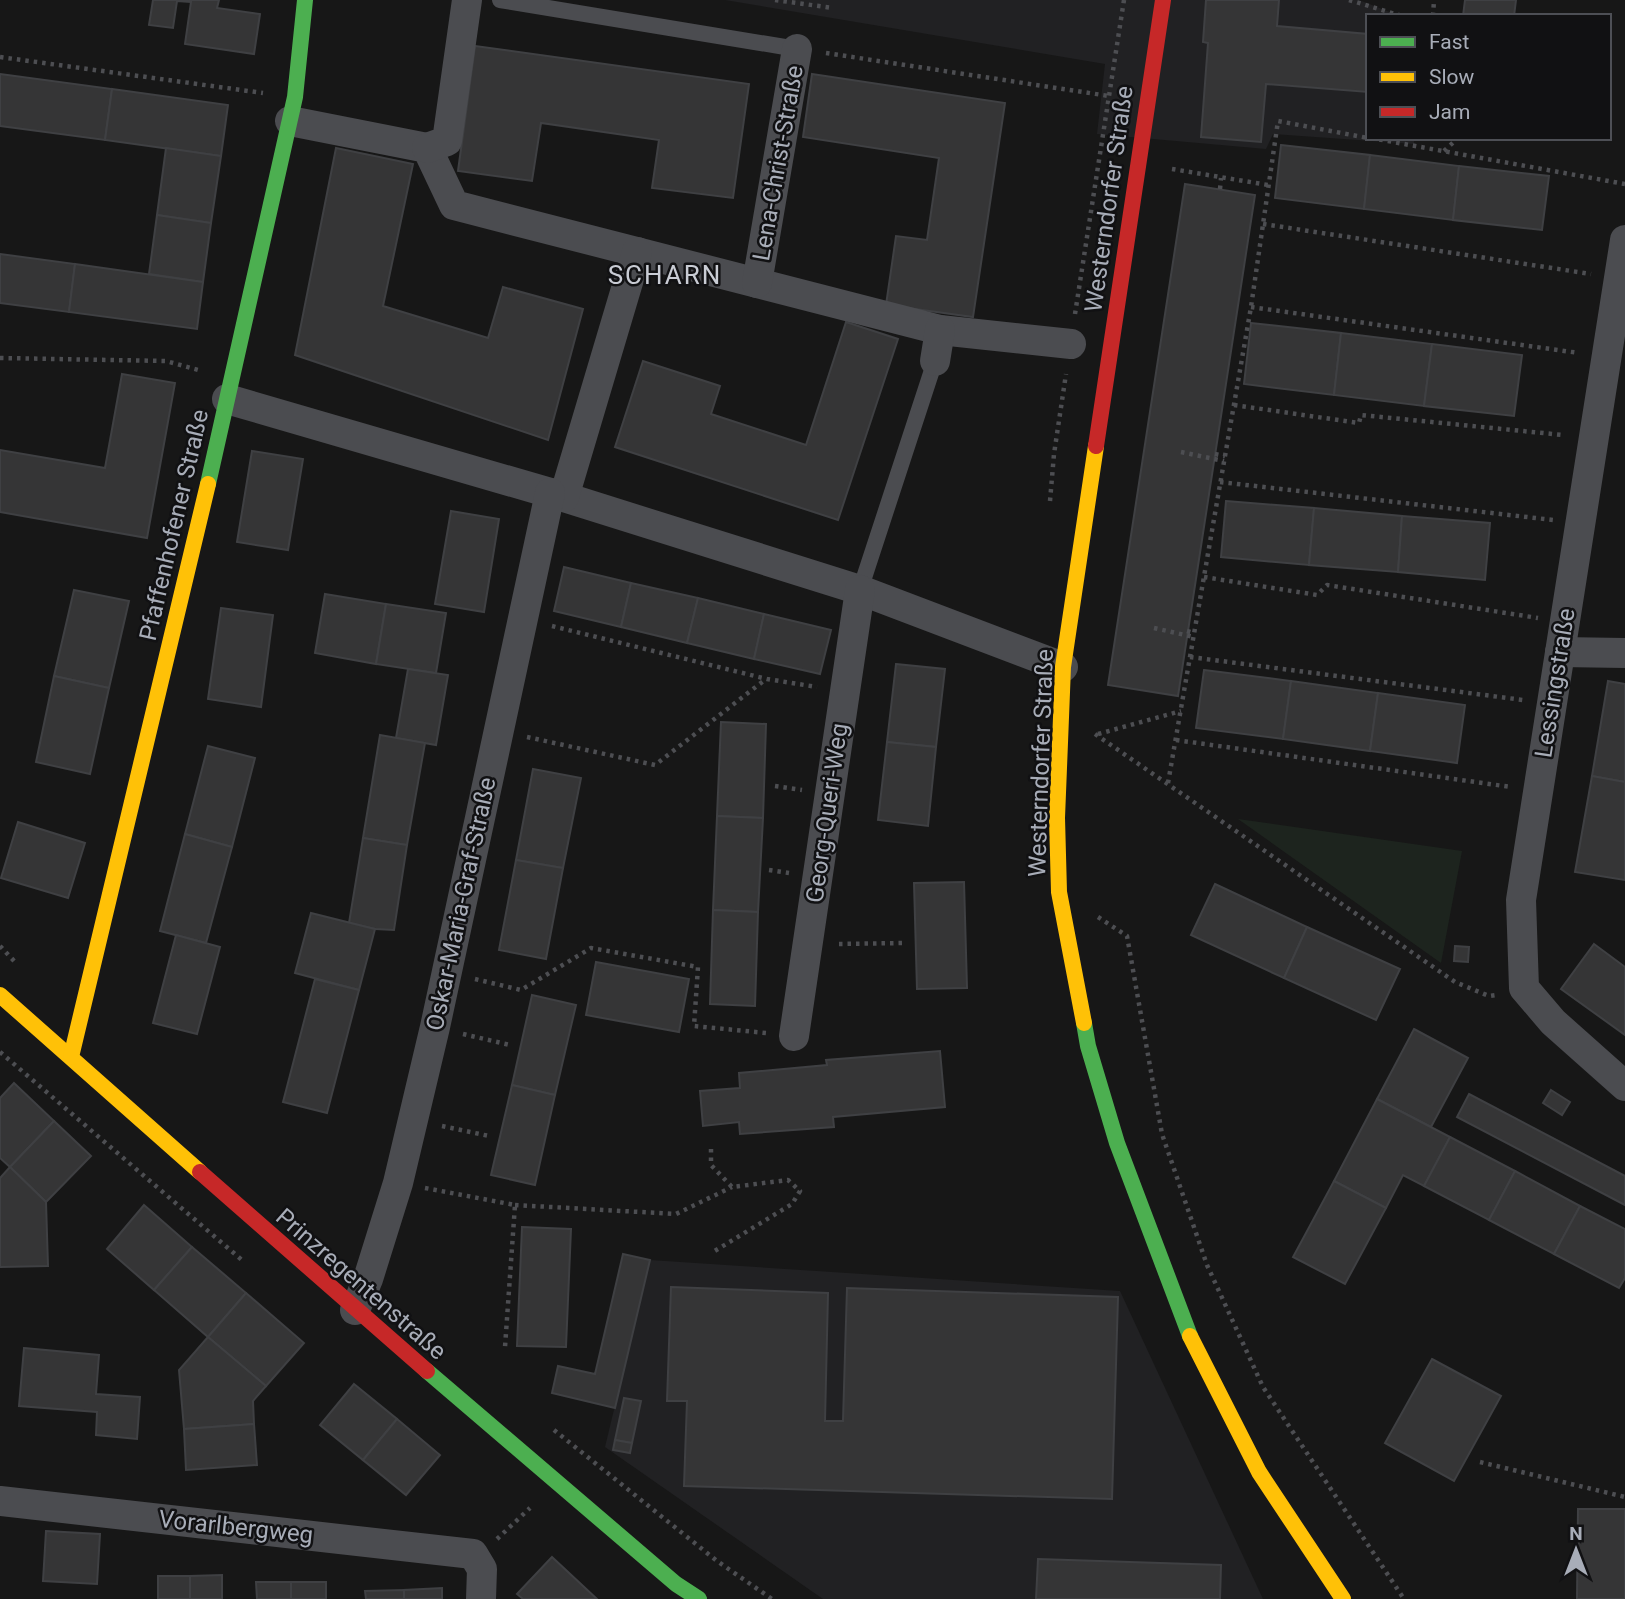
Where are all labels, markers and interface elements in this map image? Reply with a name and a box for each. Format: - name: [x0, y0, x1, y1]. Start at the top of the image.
- legend: [1366, 14, 1611, 140]
- text: Fast: [1429, 30, 1470, 54]
- street label: Lena-Christ-Straße: [747, 63, 809, 263]
- text: Slow: [1429, 65, 1475, 89]
- street label: Westerndorfer Straße: [1079, 84, 1139, 314]
- text: Jam: [1429, 100, 1470, 124]
- district label: SCHARN: [608, 260, 722, 290]
- street label: Pfaffenhofener Straße: [134, 407, 214, 643]
- street label: Lessingstraße: [1529, 606, 1581, 760]
- street label: Westerndorfer Straße: [1023, 648, 1059, 878]
- street label: Georg-Queri-Weg: [801, 721, 853, 905]
- street label: Oskar-Maria-Graf-Straße: [420, 775, 502, 1033]
- street label: Prinzregentenstraße: [270, 1203, 452, 1365]
- street label: Vorarlbergweg: [157, 1505, 315, 1549]
- north arrow: [1541, 1515, 1611, 1585]
- text: N: [1569, 1522, 1583, 1545]

